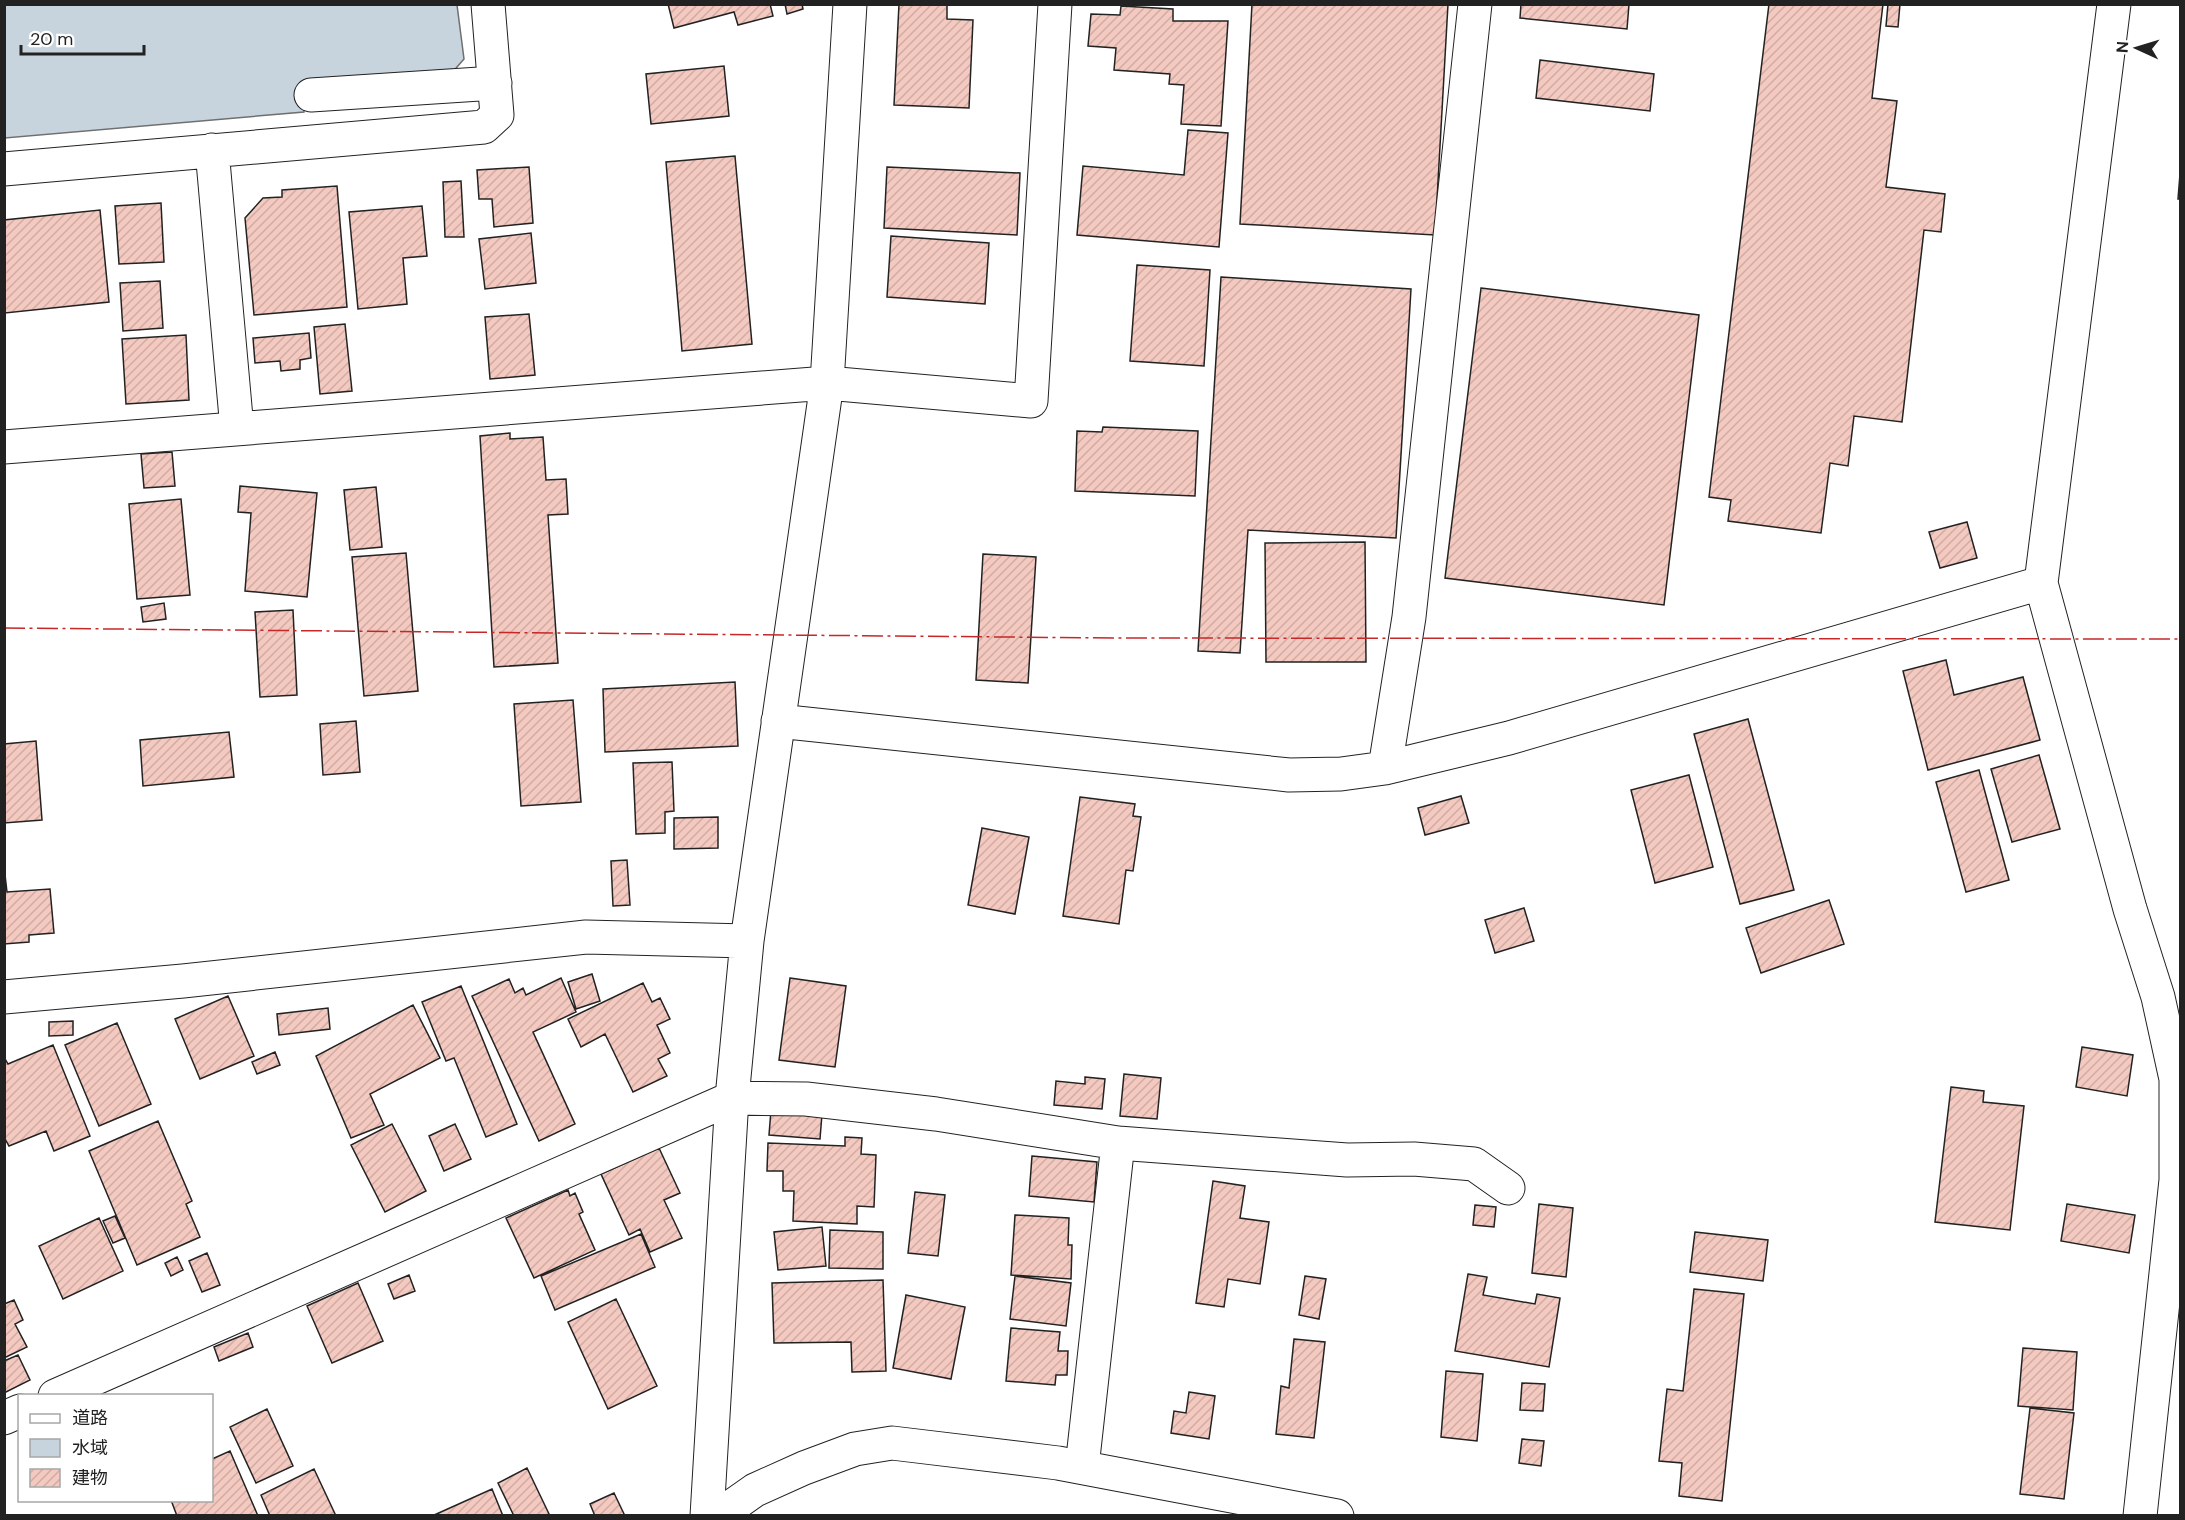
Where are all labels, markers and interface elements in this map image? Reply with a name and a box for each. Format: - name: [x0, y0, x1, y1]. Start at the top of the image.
- scale bar: [21, 18, 144, 56]
- north arrow: [2107, 18, 2167, 78]
- text: 20 m: [30, 27, 73, 51]
- text: N: [2112, 40, 2133, 54]
- legend: [18, 1394, 213, 1502]
- text: 道路: [72, 1406, 108, 1430]
- text: 水域: [72, 1436, 108, 1460]
- text: 建物: [72, 1466, 108, 1490]

